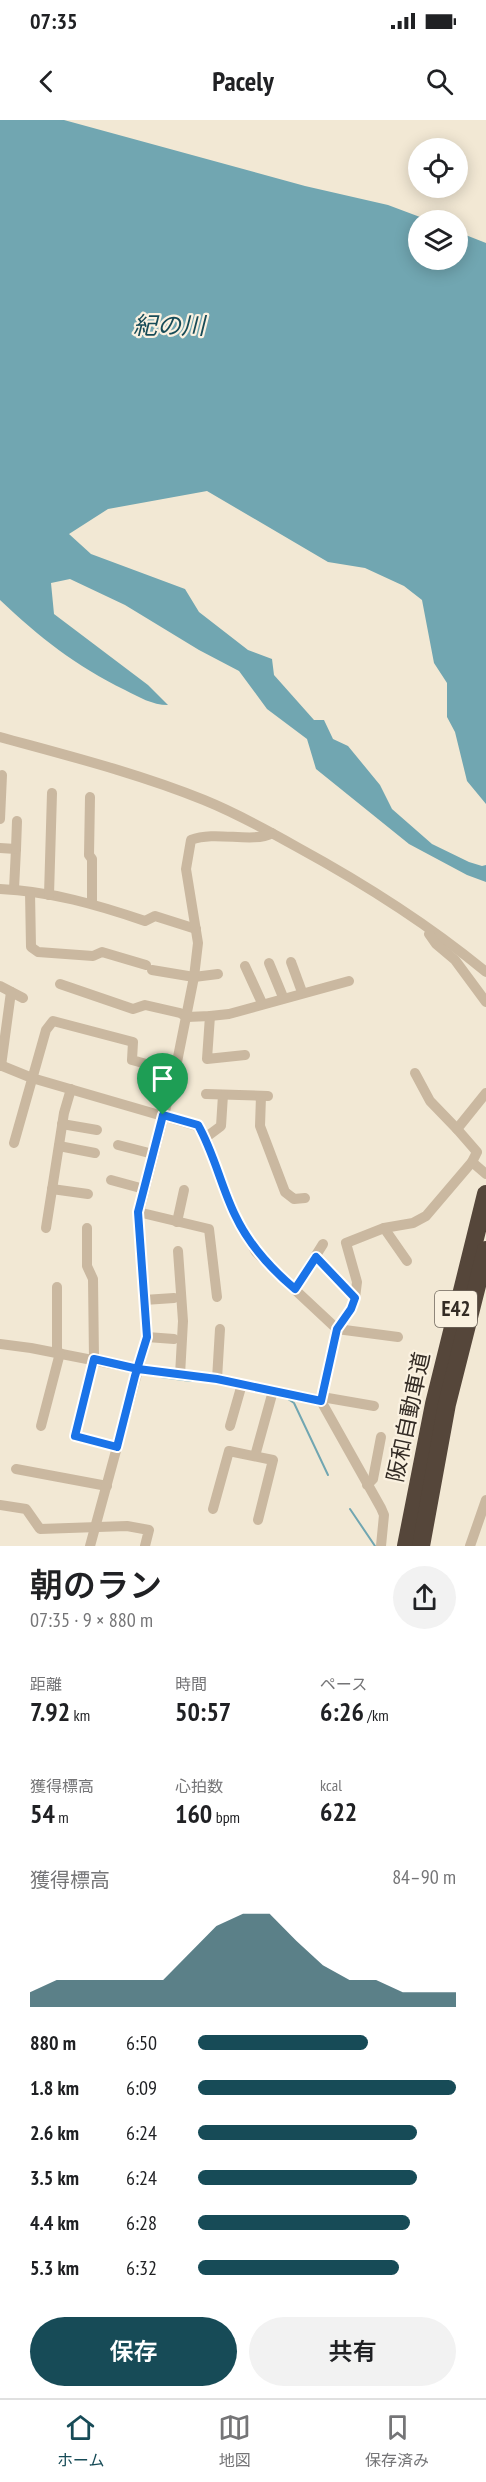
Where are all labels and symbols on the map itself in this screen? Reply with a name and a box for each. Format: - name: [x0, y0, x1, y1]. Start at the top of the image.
- water label: 紀の川: [133, 310, 208, 341]
- pin: [137, 1053, 188, 1115]
- road number: E42: [435, 1291, 477, 1327]
- street label: 阪和自動車道: [381, 1350, 435, 1484]

